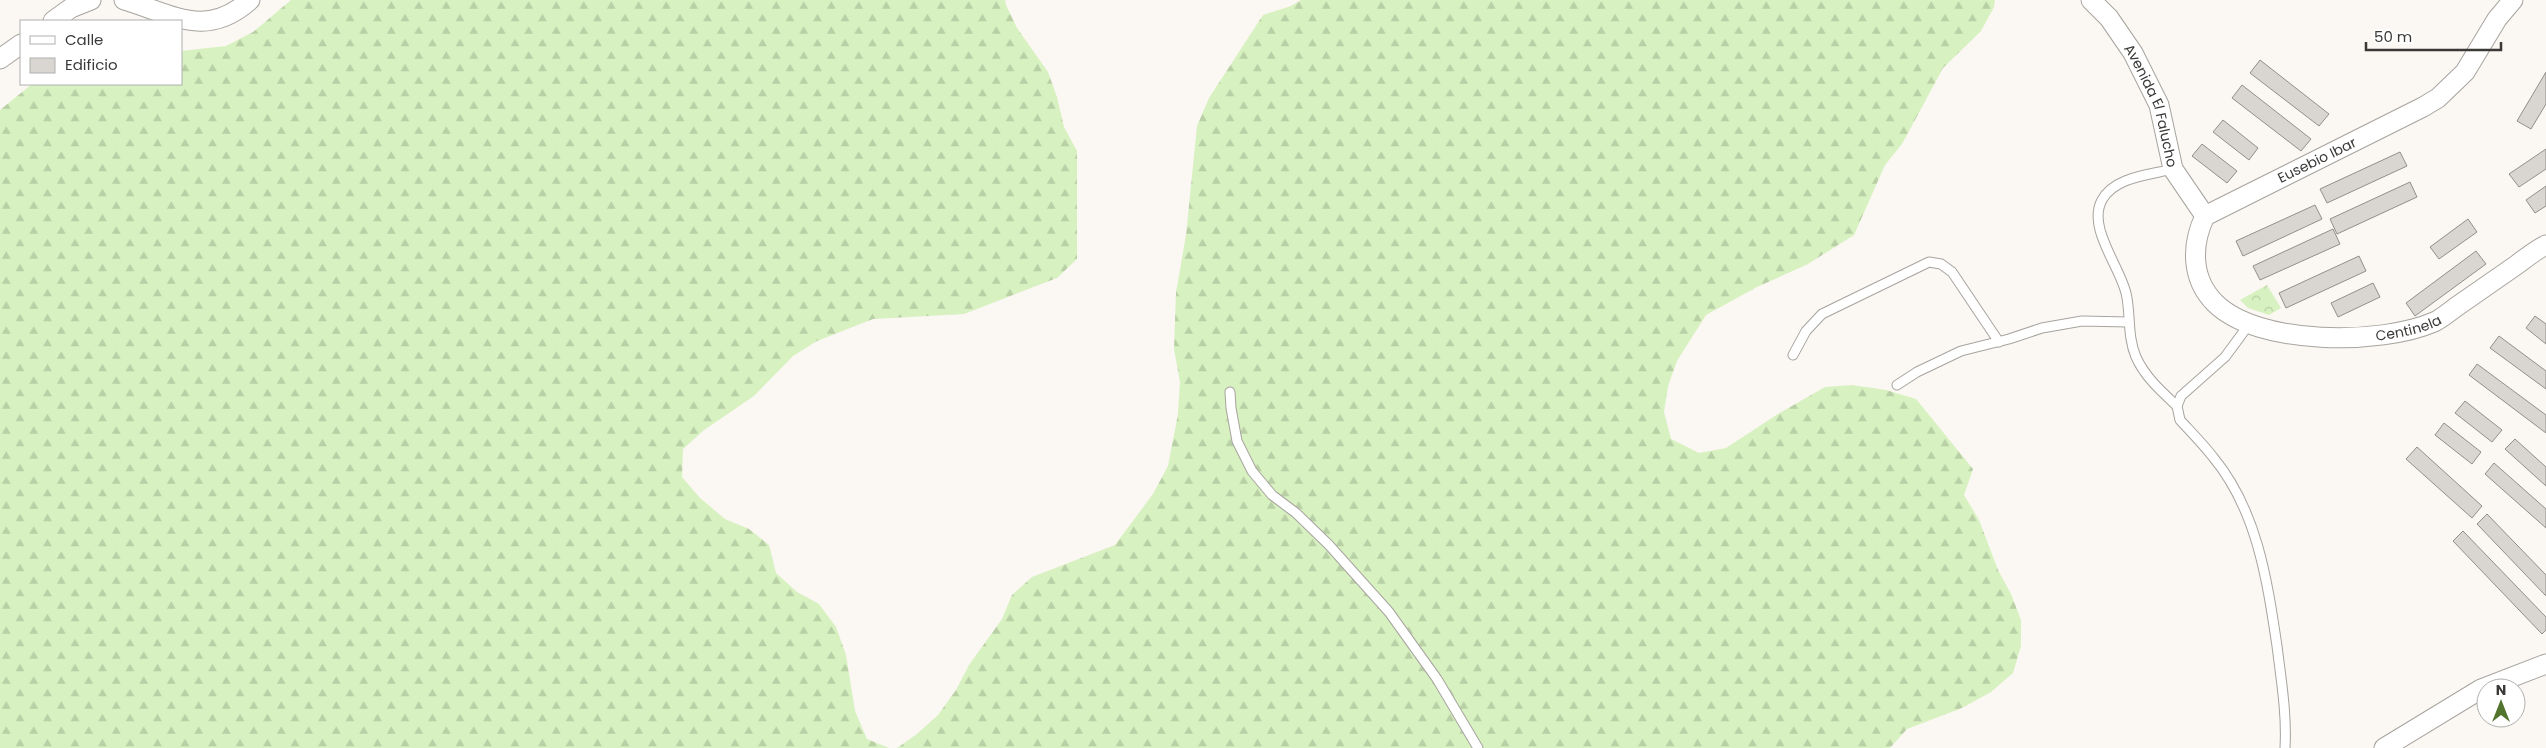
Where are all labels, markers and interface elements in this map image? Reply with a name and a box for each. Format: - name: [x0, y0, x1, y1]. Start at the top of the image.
- legend: [20, 20, 182, 85]
- scale bar: [2366, 20, 2501, 52]
- text: 50 m: [2374, 26, 2412, 47]
- text: Calle: [65, 29, 103, 50]
- street label: Avenida El Falucho: [2119, 40, 2182, 169]
- text: Edificio: [65, 54, 118, 75]
- street label: Eusebio Ibar: [2274, 132, 2360, 188]
- street label: Centinela: [2374, 310, 2445, 346]
- north arrow: [2476, 678, 2526, 728]
- text: N: [2496, 680, 2506, 700]

